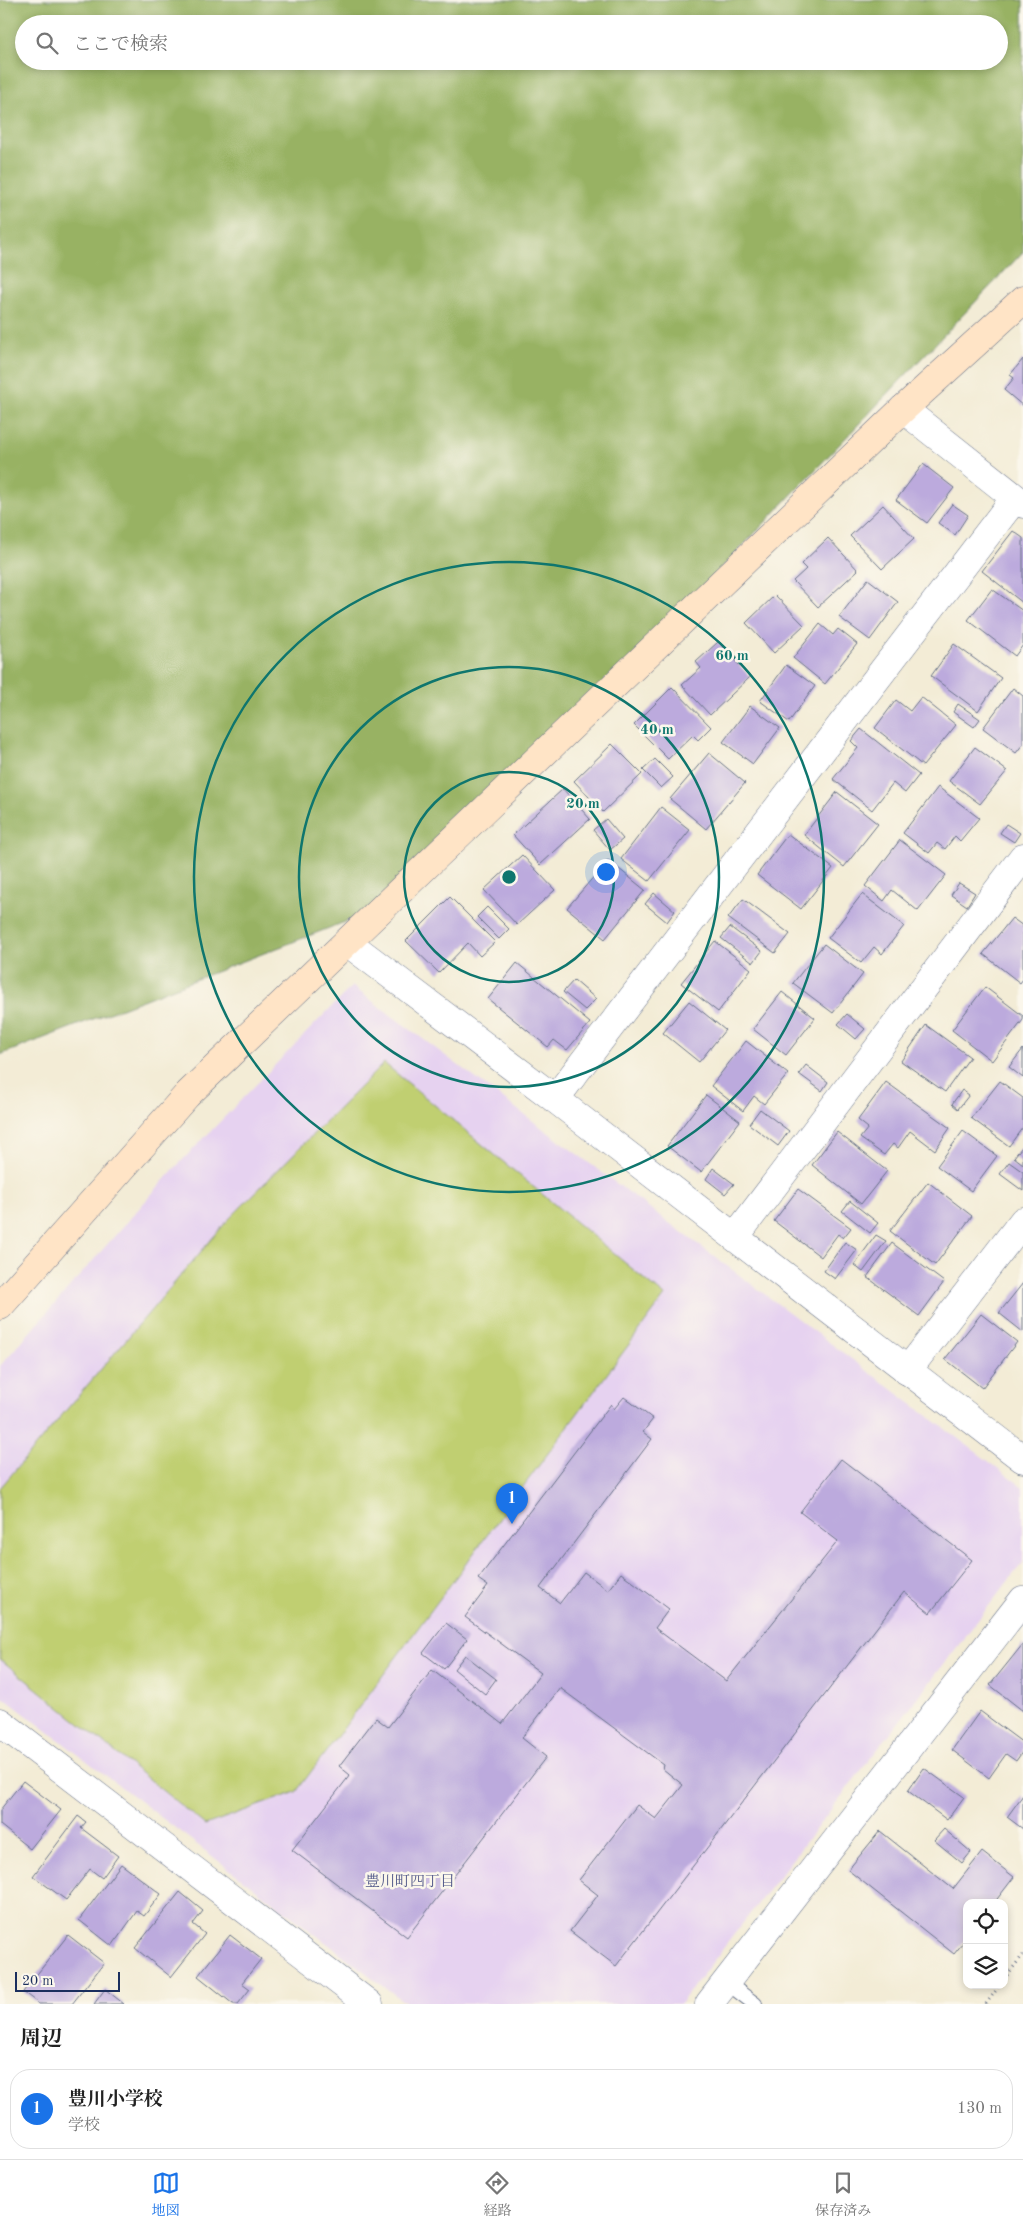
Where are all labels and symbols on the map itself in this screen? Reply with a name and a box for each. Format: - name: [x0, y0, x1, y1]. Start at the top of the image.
- text: 60 m: [715, 649, 749, 664]
- text: 40 m: [640, 723, 674, 738]
- text: 20 m: [566, 797, 600, 812]
- your location: [593, 859, 619, 885]
- centre of rings: [500, 868, 518, 886]
- pin: 1: [496, 1483, 528, 1524]
- district label: 豊川町四丁目: [365, 1873, 455, 1890]
- scale bar: [15, 1969, 120, 1992]

